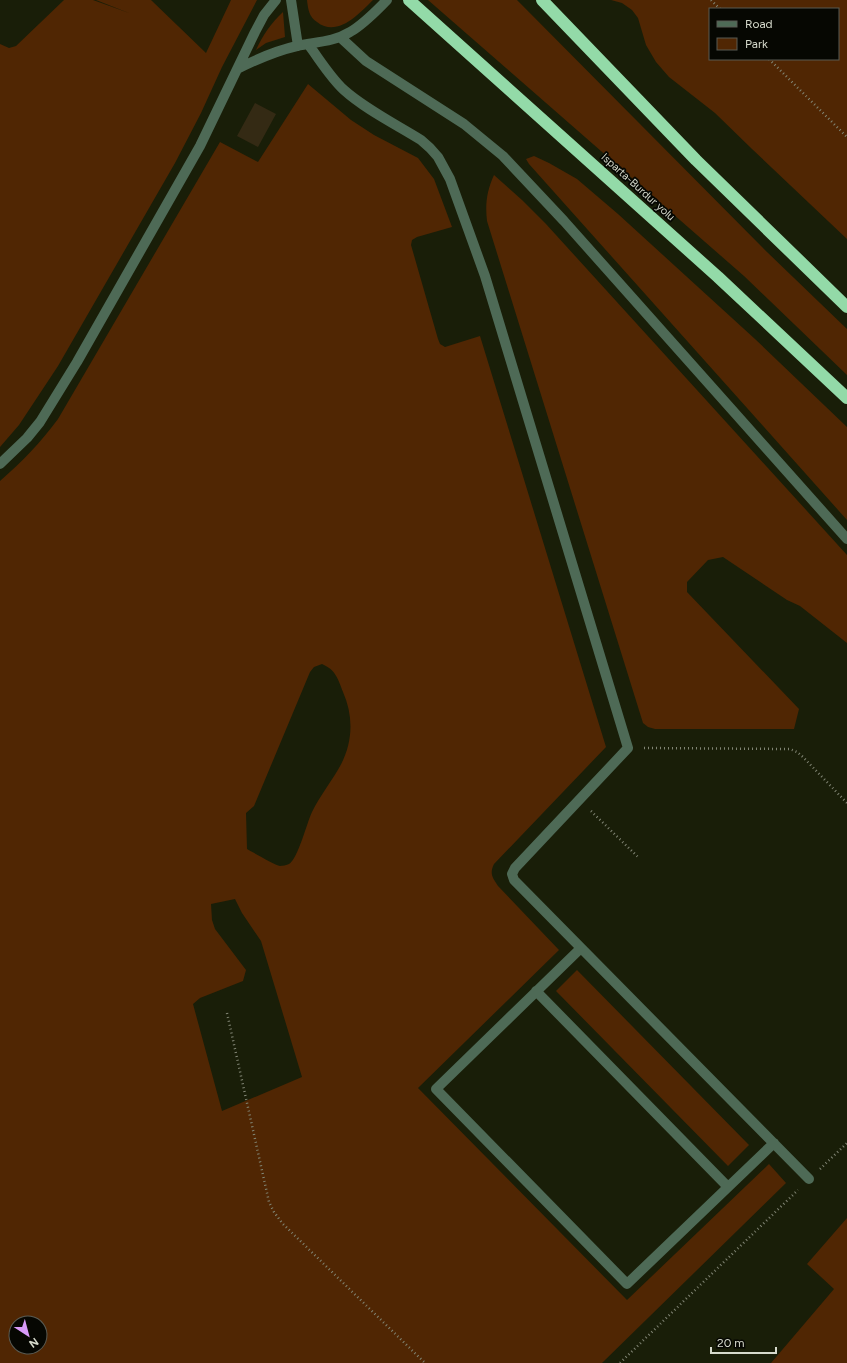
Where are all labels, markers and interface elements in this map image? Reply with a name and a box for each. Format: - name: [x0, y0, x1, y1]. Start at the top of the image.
- legend: [709, 8, 839, 60]
- text: Road: [745, 17, 773, 31]
- text: Park: [745, 37, 768, 51]
- street label: Isparta-Burdur yolu: [599, 151, 677, 223]
- north arrow: [8, 1315, 48, 1355]
- scale bar: [711, 1329, 776, 1355]
- text: N: [26, 1335, 41, 1350]
- text: 20 m: [717, 1336, 745, 1350]

